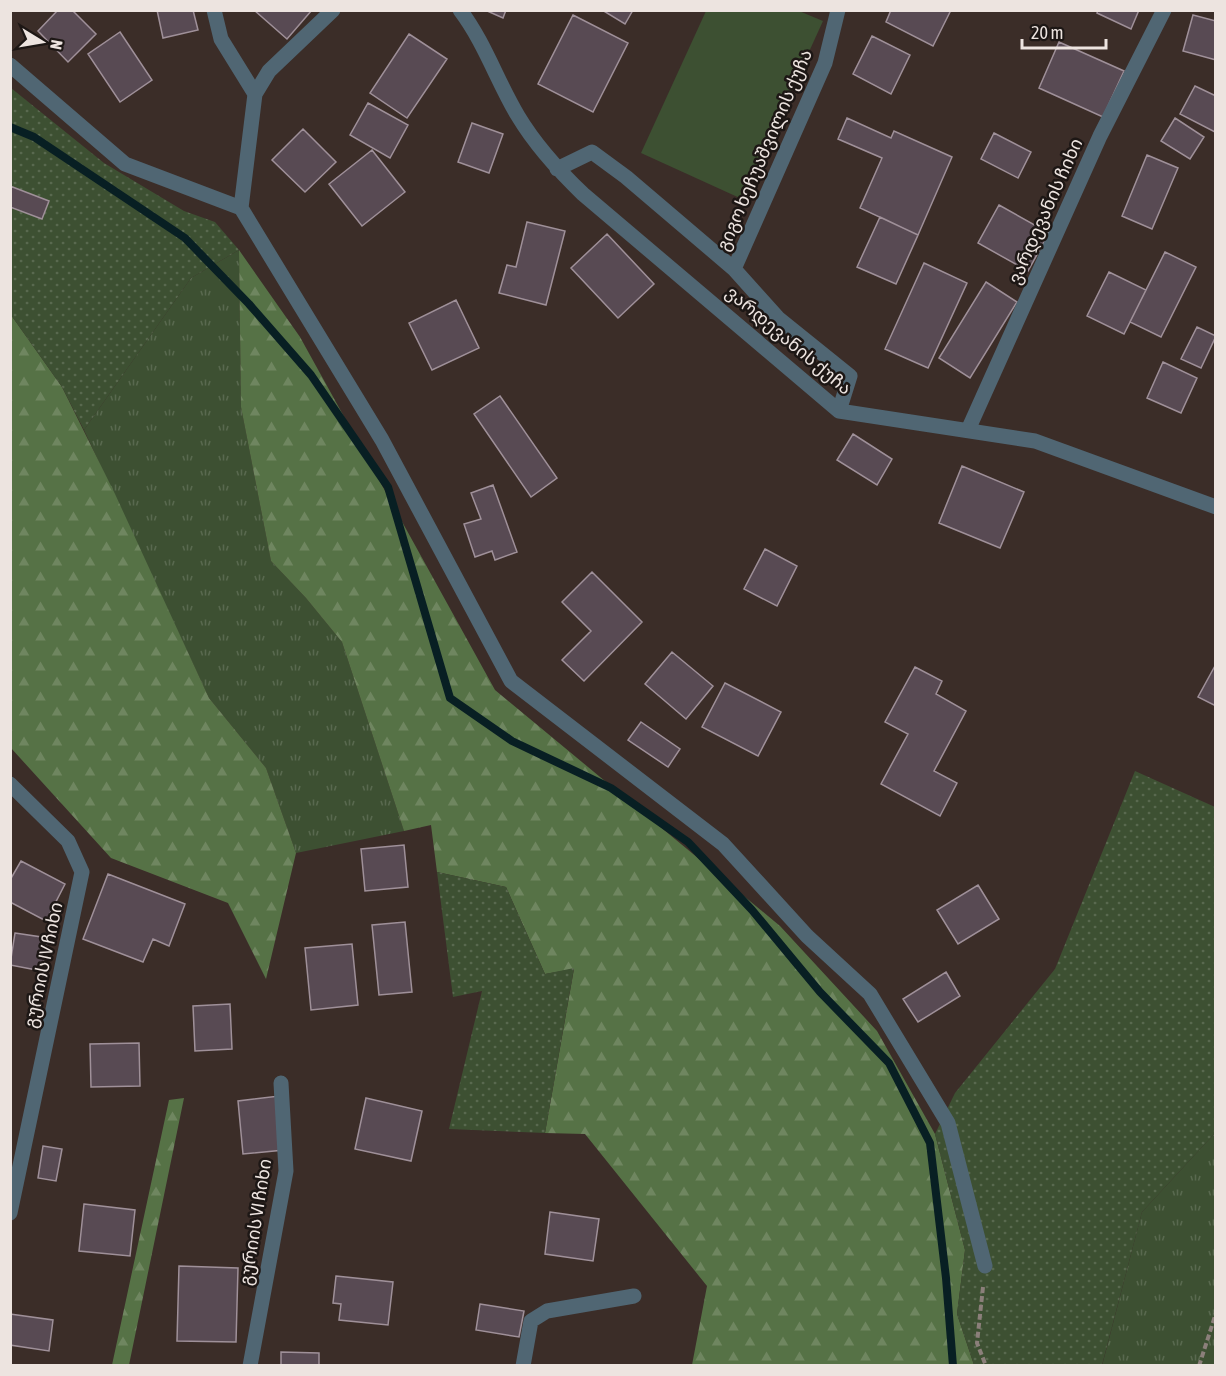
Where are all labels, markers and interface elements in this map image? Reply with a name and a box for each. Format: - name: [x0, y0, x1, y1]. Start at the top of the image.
- north arrow: [12, 12, 72, 72]
- scale bar: [1022, 12, 1106, 50]
- text: 20 m: [1031, 22, 1063, 43]
- text: N: [47, 39, 66, 51]
- street label: გიგო ხეჩუაშვილის ქუჩა: [712, 46, 817, 254]
- street label: ვარდევანის ჩიხი: [1003, 135, 1088, 288]
- street label: ვარდევანის ქუჩა: [721, 281, 856, 399]
- street label: გურიის IV ჩიხი: [19, 900, 68, 1030]
- street label: გურიის VI ჩიხი: [235, 1157, 276, 1287]

